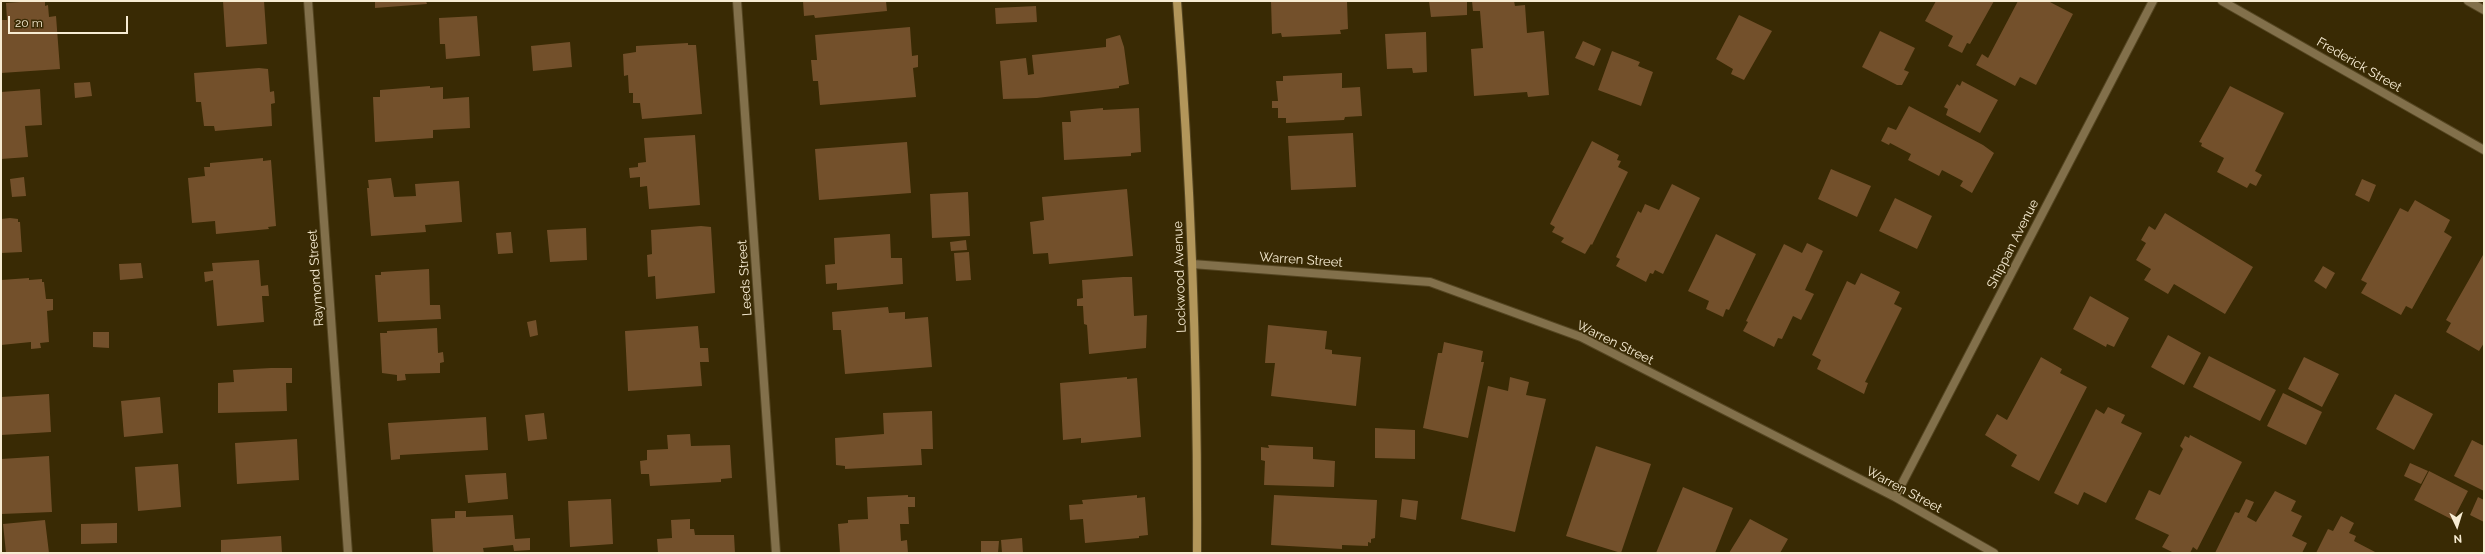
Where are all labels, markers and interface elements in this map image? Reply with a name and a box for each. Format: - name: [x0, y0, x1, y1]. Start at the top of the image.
- scale bar: [10, 8, 130, 34]
- text: 20 m: [15, 16, 43, 30]
- street label: Frederick Street: [2314, 34, 2404, 96]
- street label: Shippan Avenue: [1984, 197, 2042, 291]
- street label: Lockwood Avenue: [1170, 221, 1190, 333]
- street label: Raymond Street: [305, 229, 327, 327]
- street label: Leeds Street: [735, 239, 755, 317]
- street label: Warren Street: [1259, 249, 1343, 271]
- street label: Warren Street: [1574, 318, 1656, 368]
- street label: Warren Street: [1863, 464, 1945, 516]
- north arrow: [2437, 506, 2477, 546]
- text: N: [2453, 532, 2463, 545]

